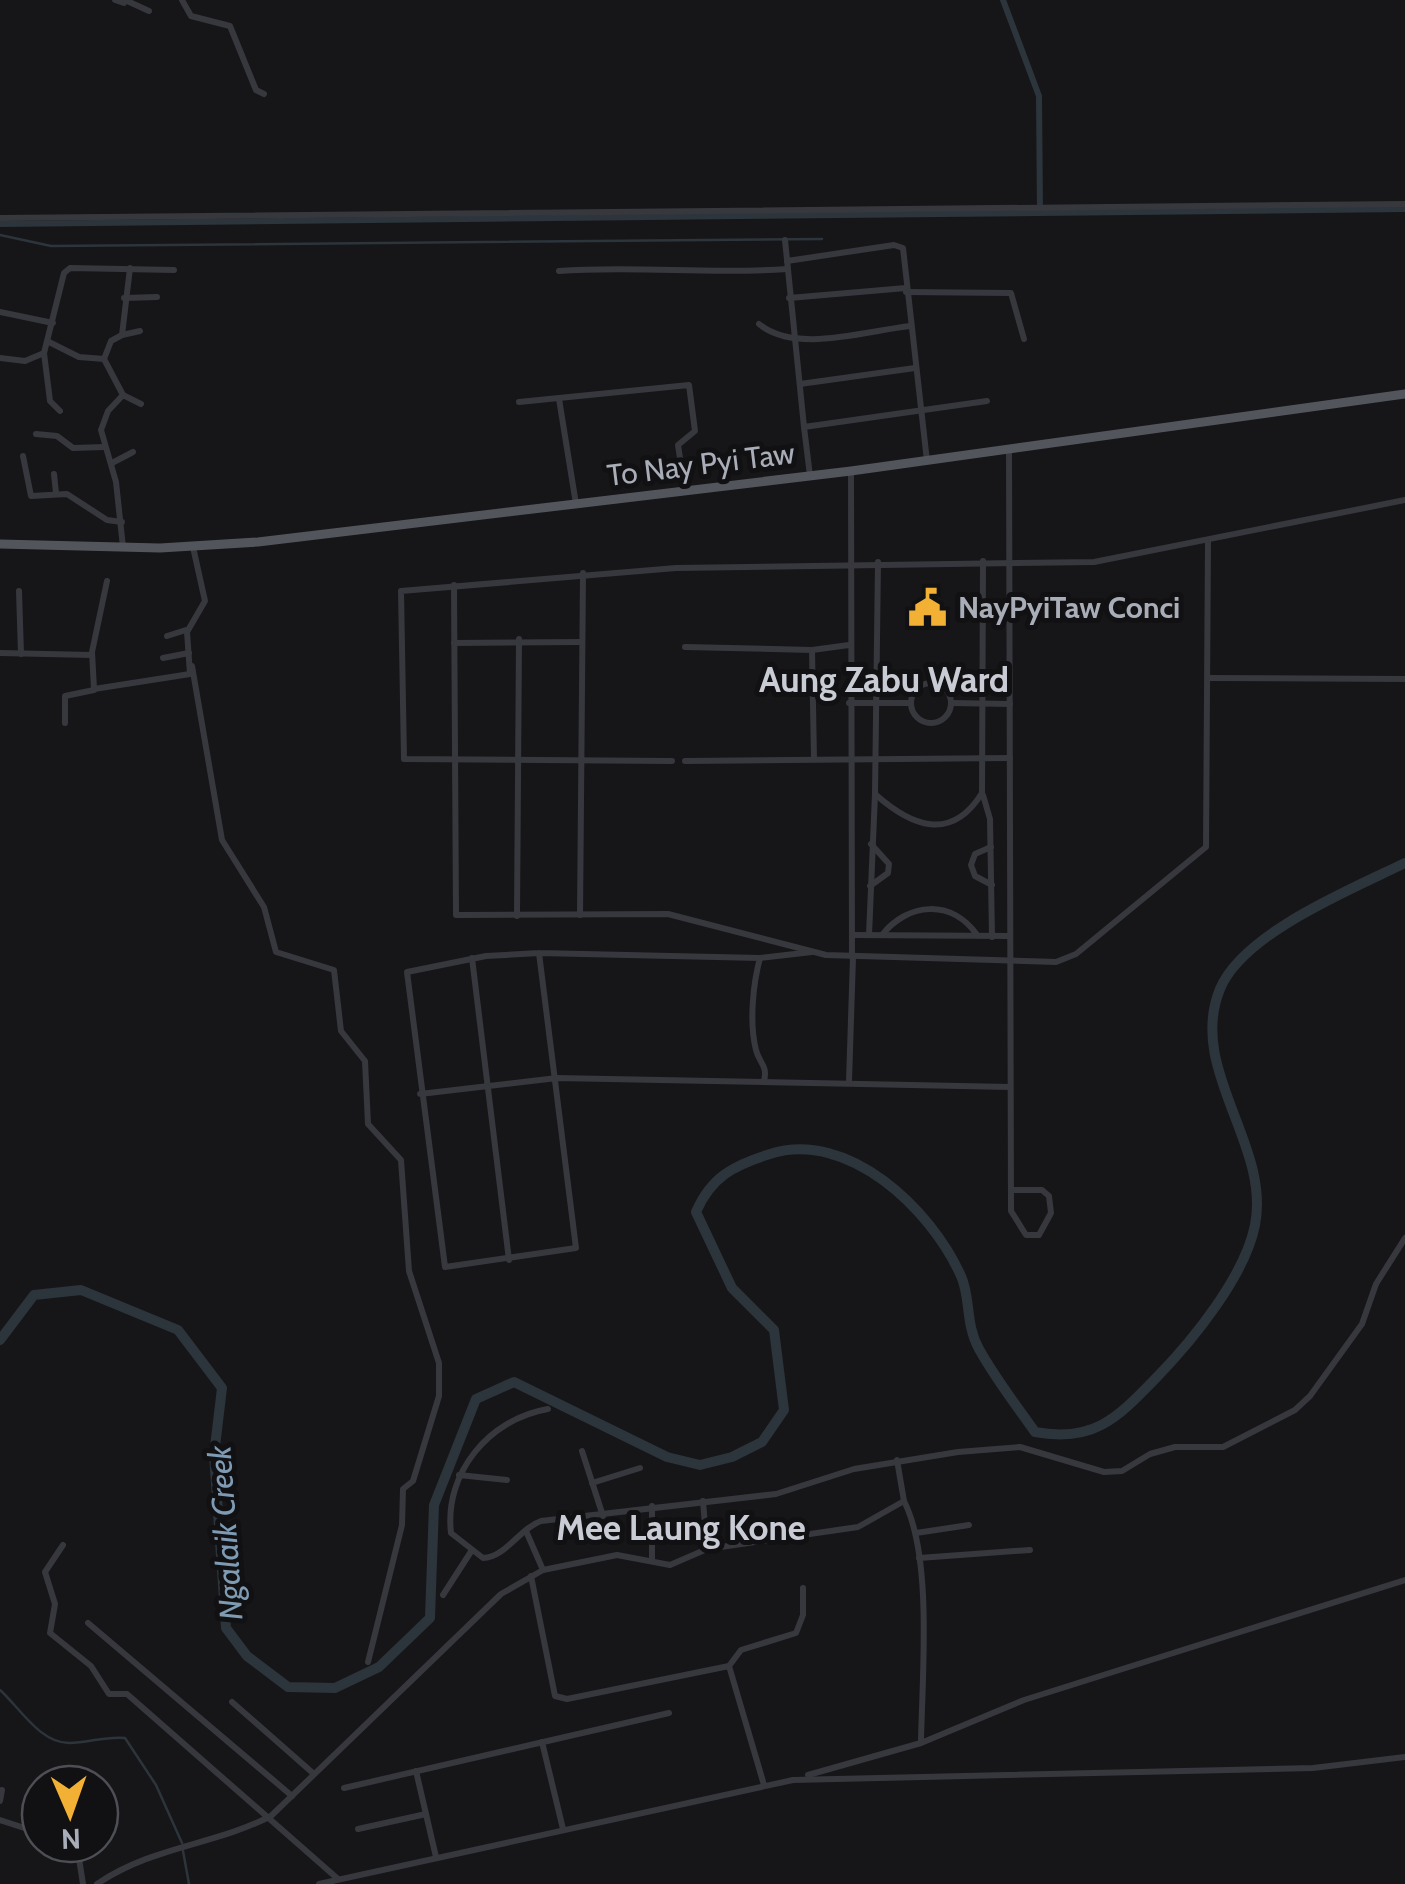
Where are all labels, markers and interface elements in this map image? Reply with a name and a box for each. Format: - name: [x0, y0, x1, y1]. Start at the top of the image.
- street label: To Nay Pyi Taw: [605, 434, 797, 494]
- public building icon: NayPyiTaw Conci: [907, 586, 949, 628]
- place label: NayPyiTaw Conci: [958, 589, 1180, 626]
- district label: Aung Zabu Ward: [759, 658, 1009, 701]
- water label: Ngalaik Creek: [199, 1443, 251, 1622]
- district label: Mee Laung Kone: [556, 1506, 806, 1549]
- north arrow: [20, 1764, 120, 1864]
- text: N: [60, 1822, 81, 1856]

